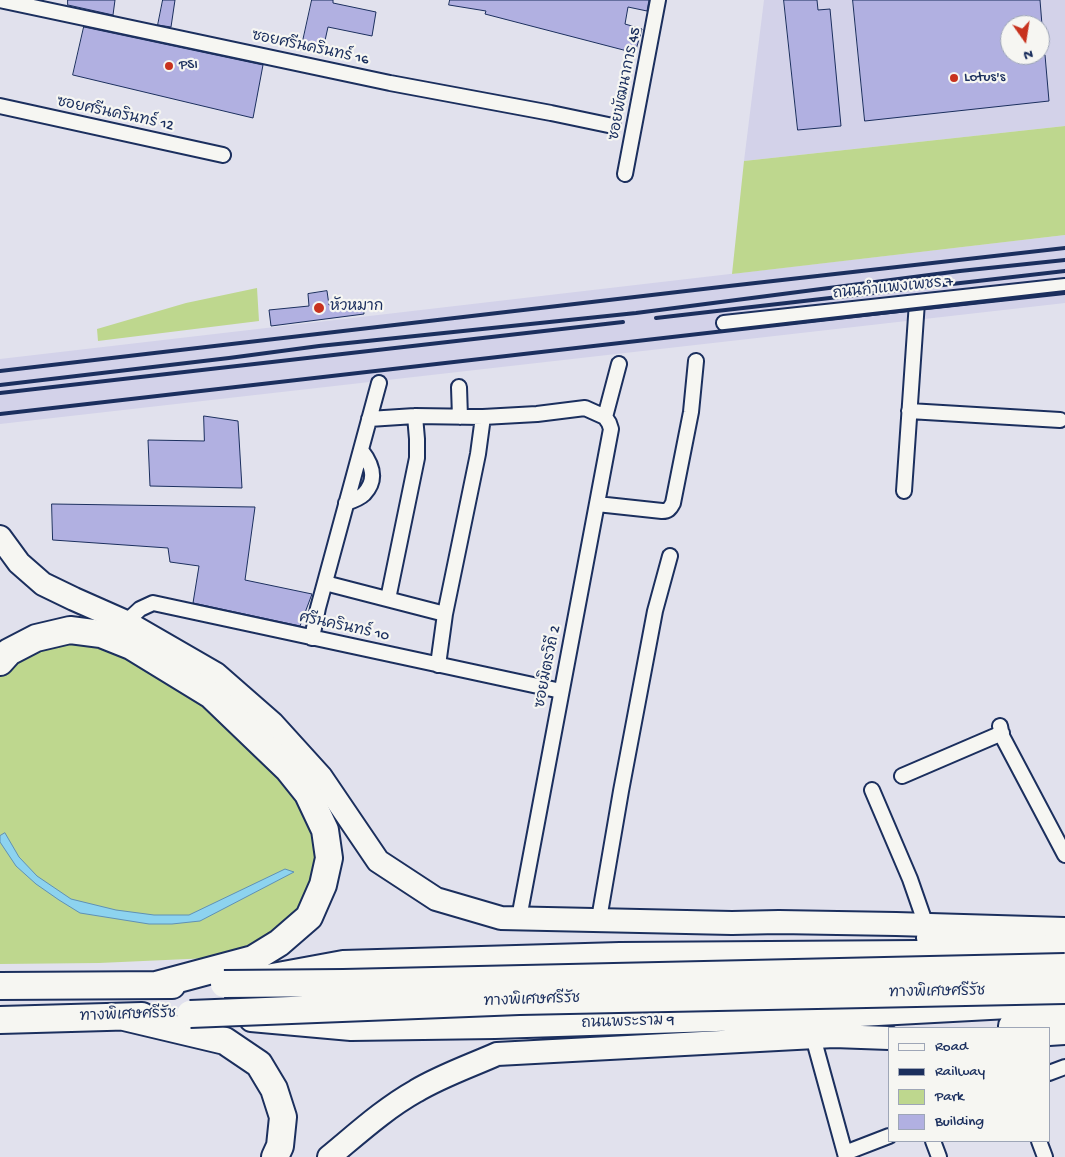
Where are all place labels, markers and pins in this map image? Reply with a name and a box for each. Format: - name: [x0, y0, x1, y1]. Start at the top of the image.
- place label: PSI: [179, 57, 198, 75]
- marker: PSI: [163, 60, 175, 72]
- place label: Lotus's: [964, 69, 1005, 87]
- marker: Lotus's: [948, 72, 960, 84]
- place label: หัวหมาก: [330, 299, 383, 317]
- marker: หัวหมาก: [312, 301, 326, 315]

